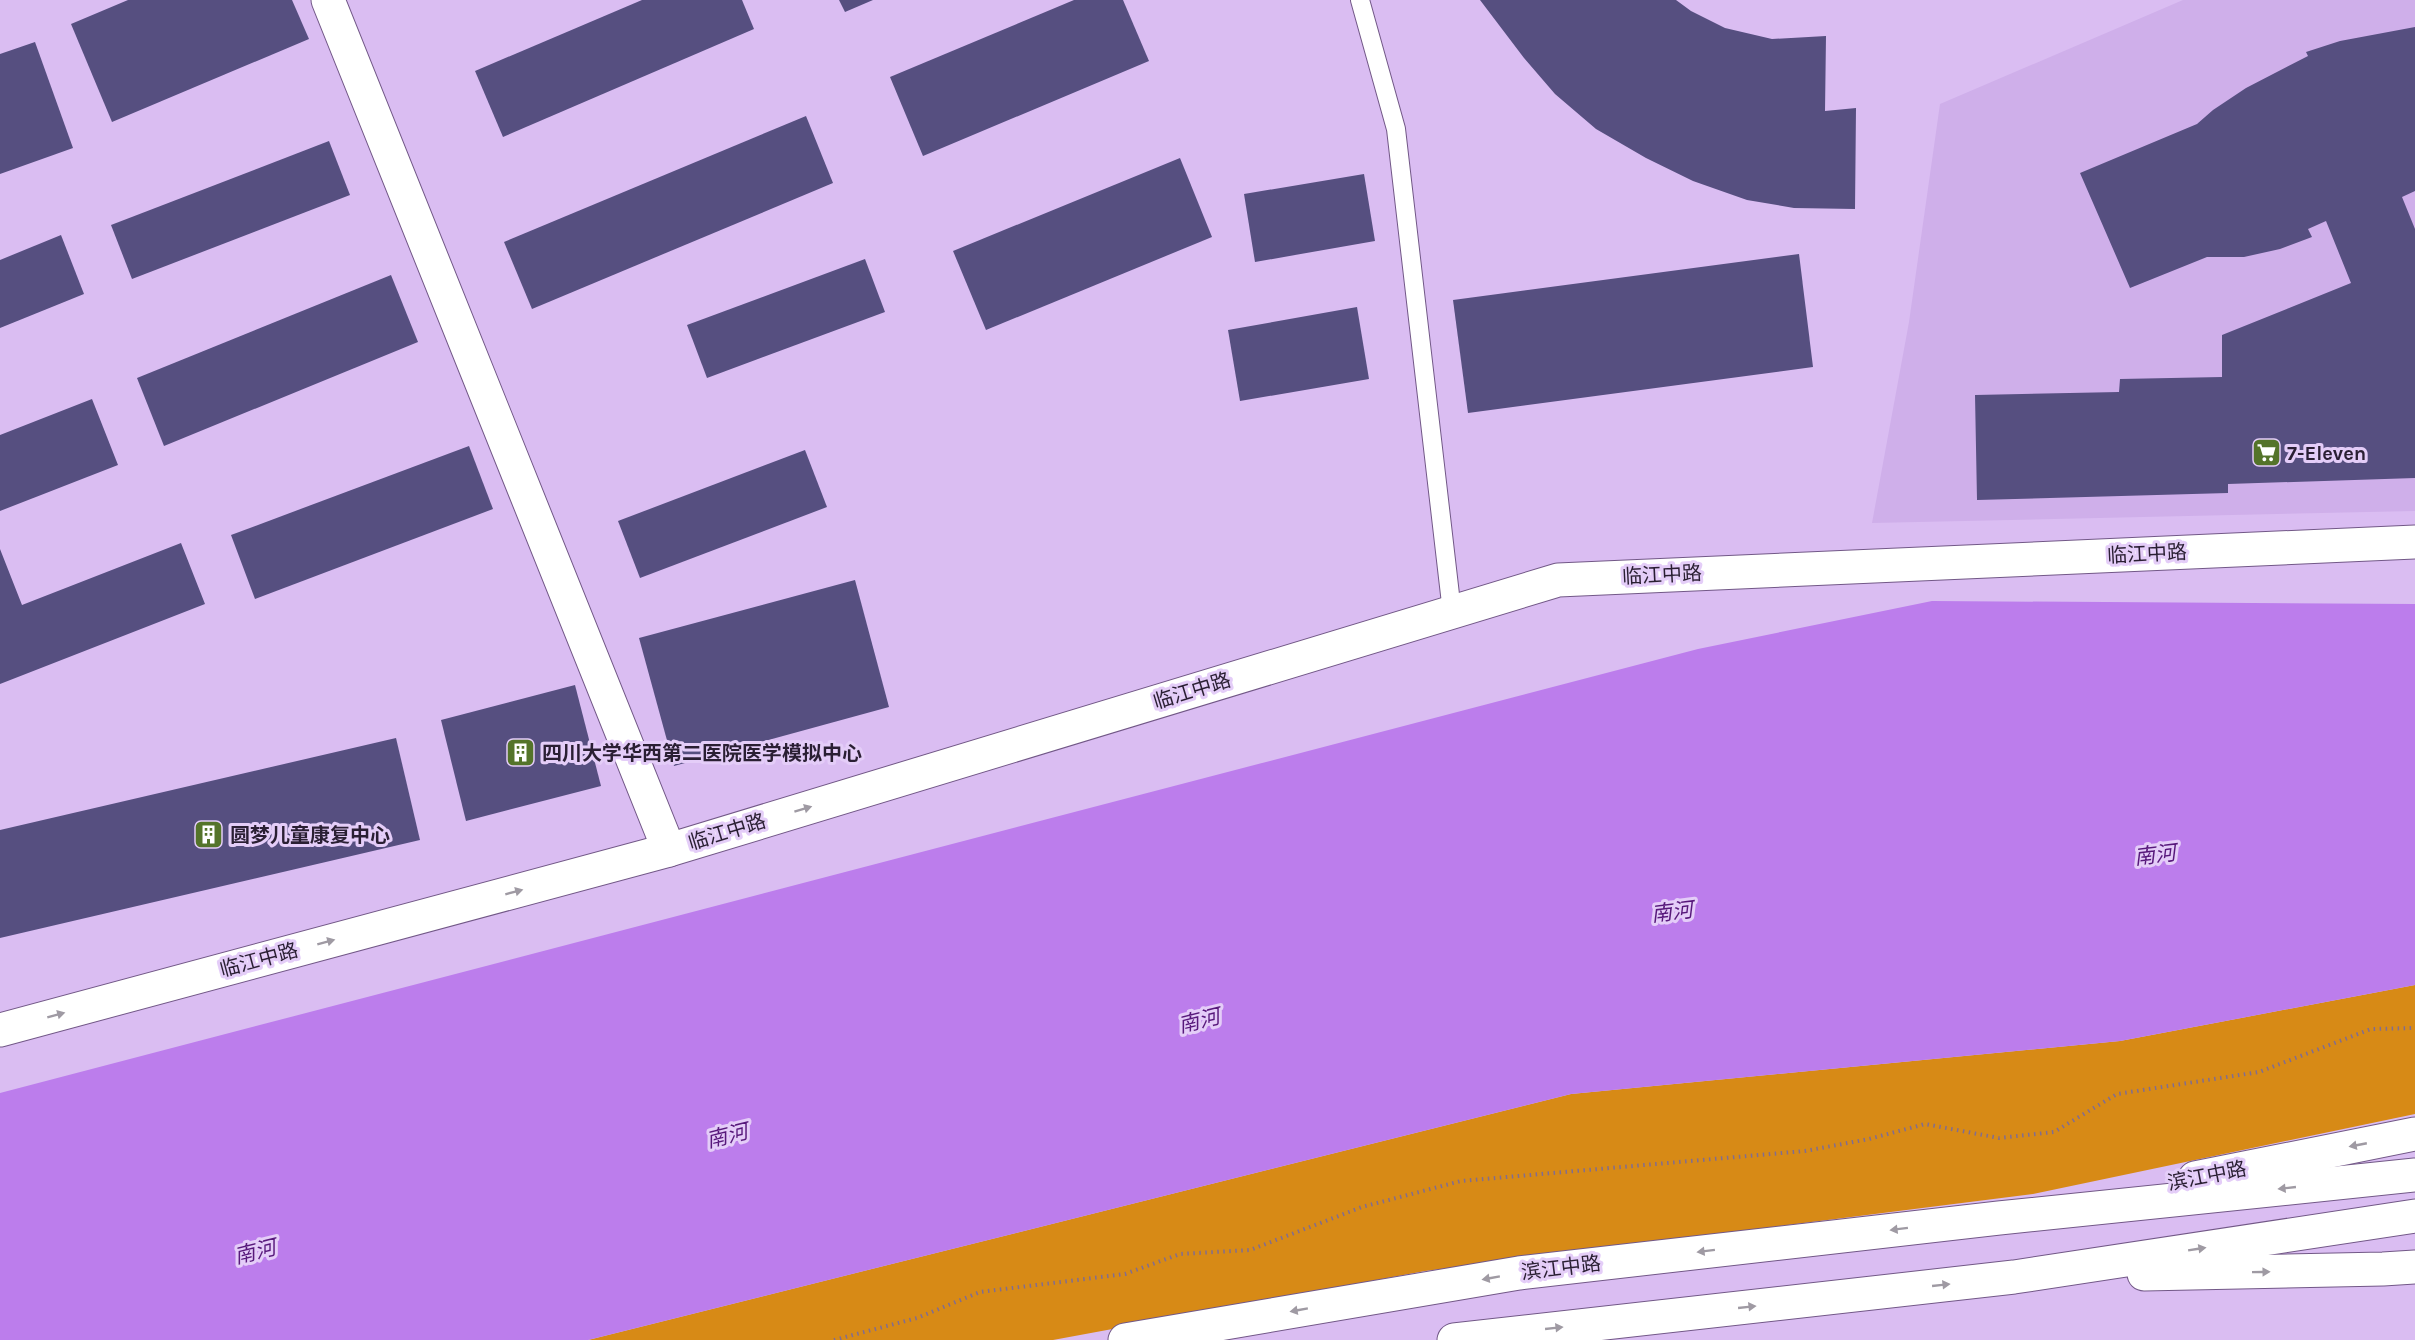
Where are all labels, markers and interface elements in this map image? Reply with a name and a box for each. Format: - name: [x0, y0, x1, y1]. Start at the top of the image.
- supermarket icon: 7-Eleven: [2250, 437, 2282, 469]
- place label: 7-Eleven: [2287, 442, 2366, 465]
- street label: 临江中路: [2106, 540, 2188, 568]
- street label: 临江中路: [1621, 561, 1703, 589]
- street label: 临江中路: [1150, 668, 1234, 714]
- building icon: 四川大学华西第二医院医学模拟中心: [505, 737, 537, 769]
- place label: 四川大学华西第二医院医学模拟中心: [542, 742, 862, 765]
- one-way arrow: [794, 804, 812, 813]
- street label: 临江中路: [685, 809, 769, 855]
- building icon: 圆梦儿童康复中心: [193, 819, 225, 851]
- place label: 圆梦儿童康复中心: [230, 824, 390, 847]
- water label: 南河: [2133, 840, 2181, 869]
- one-way arrow: [505, 886, 523, 896]
- water label: 南河: [1650, 897, 1698, 926]
- one-way arrow: [317, 937, 335, 947]
- street label: 临江中路: [217, 939, 301, 981]
- water label: 南河: [1176, 1003, 1226, 1038]
- one-way arrow: [48, 1010, 66, 1019]
- water label: 南河: [704, 1118, 754, 1153]
- one-way arrow: [2348, 1141, 2367, 1151]
- street label: 滨江中路: [2166, 1157, 2248, 1195]
- one-way arrow: [2277, 1183, 2296, 1193]
- one-way arrow: [1890, 1224, 1909, 1234]
- water label: 南河: [232, 1234, 282, 1269]
- one-way arrow: [2187, 1244, 2206, 1253]
- one-way arrow: [1696, 1247, 1715, 1256]
- street label: 滨江中路: [1520, 1252, 1602, 1284]
- one-way arrow: [2252, 1267, 2271, 1277]
- one-way arrow: [1482, 1273, 1501, 1282]
- one-way arrow: [1932, 1280, 1951, 1290]
- one-way arrow: [1738, 1302, 1757, 1312]
- one-way arrow: [1289, 1306, 1308, 1315]
- one-way arrow: [1544, 1323, 1563, 1333]

